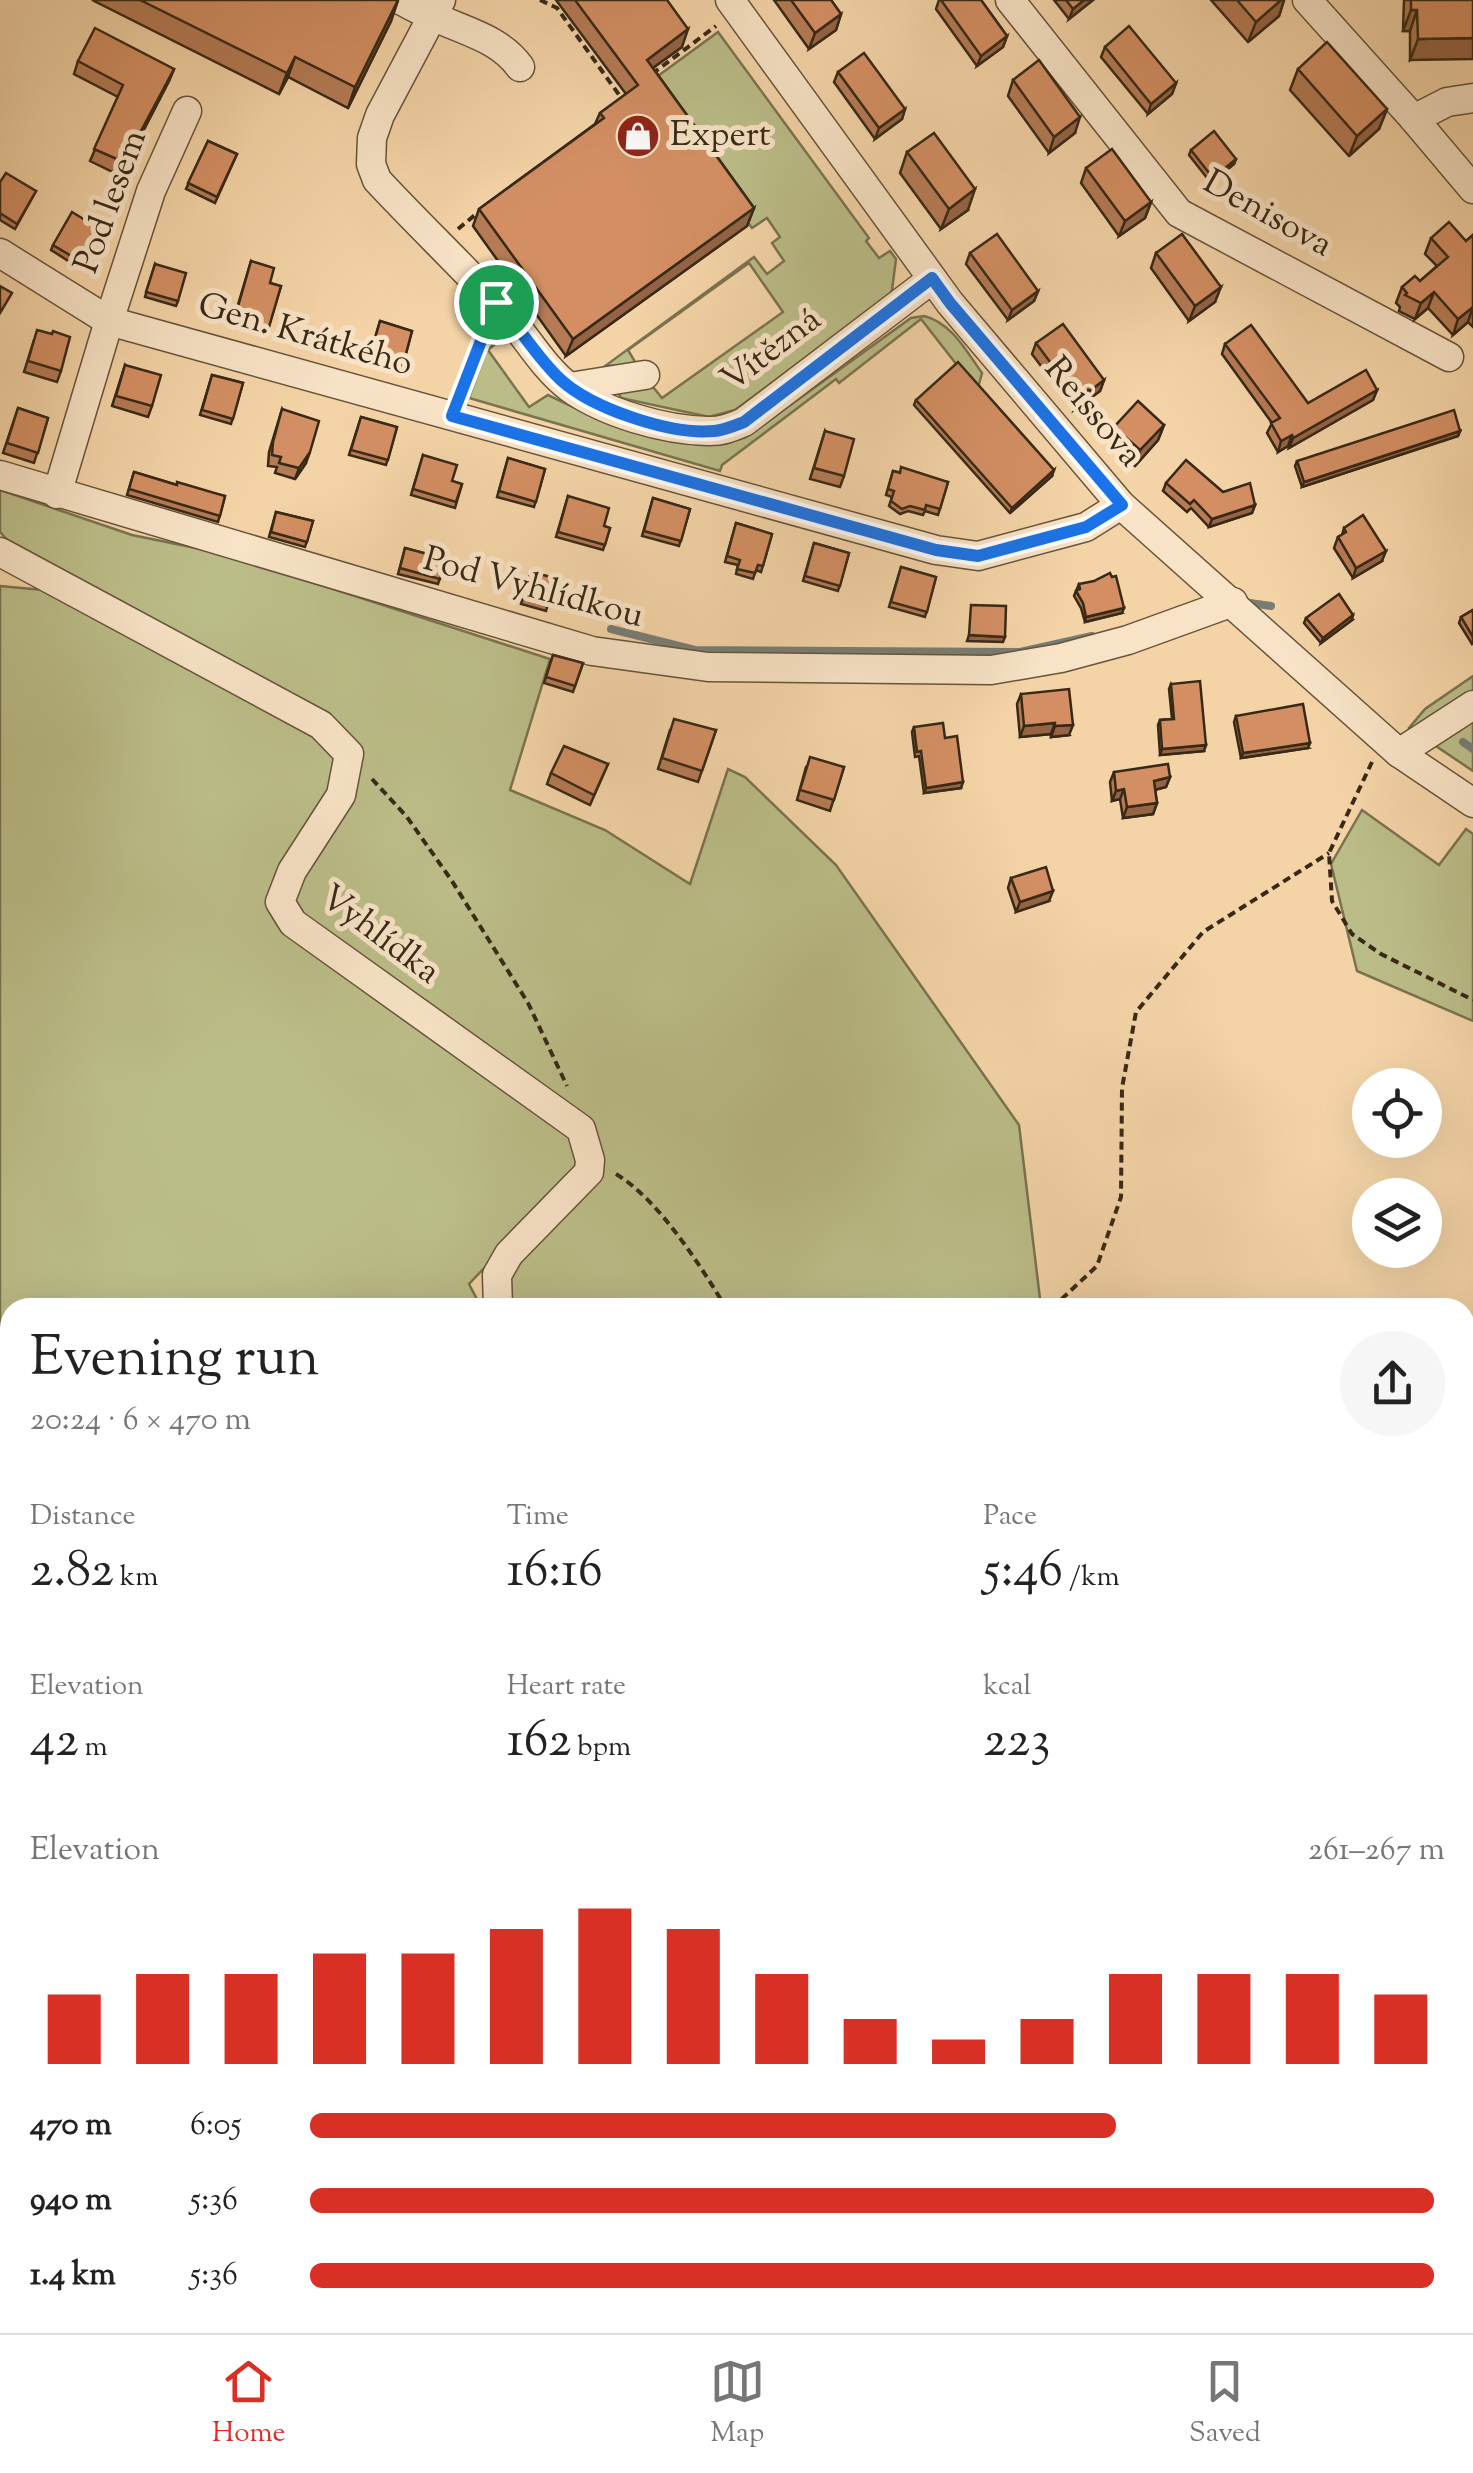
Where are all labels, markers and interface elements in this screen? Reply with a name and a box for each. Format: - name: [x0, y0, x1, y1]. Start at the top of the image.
- place label: Expert: [670, 111, 771, 162]
- shop icon: Expert: [615, 113, 661, 159]
- street label: Pod lesem: [62, 123, 162, 281]
- street label: Denisova: [1193, 159, 1341, 271]
- pin: [454, 260, 539, 345]
- icon: arrive: [469, 275, 524, 330]
- street label: Gen. Krátkého: [192, 281, 418, 391]
- street label: Vítězná: [711, 296, 833, 406]
- street label: Reissova: [1031, 347, 1153, 479]
- street label: Pod Vyhlídkou: [417, 535, 649, 643]
- street label: Vyhlídka: [308, 874, 450, 998]
- map controls: [1352, 1068, 1442, 1268]
- button: locate: [1352, 1068, 1442, 1158]
- button: layers: [1352, 1178, 1442, 1268]
- text: Evening run: [30, 1321, 319, 1400]
- button: share: [1340, 1331, 1445, 1436]
- text: 20:24 · 6 × 470 m: [30, 1398, 251, 1444]
- text: Distance: [30, 1497, 136, 1537]
- text: Time: [507, 1497, 569, 1537]
- text: Pace: [983, 1497, 1037, 1537]
- text: 2.82: [30, 1537, 114, 1609]
- text: 16:16: [507, 1537, 603, 1609]
- text: 5:46: [983, 1537, 1063, 1609]
- text: km: [114, 1558, 158, 1598]
- text: /km: [1063, 1558, 1120, 1598]
- text: Elevation: [30, 1667, 144, 1707]
- text: Heart rate: [507, 1667, 626, 1707]
- text: kcal: [983, 1667, 1031, 1707]
- text: 42: [30, 1707, 79, 1779]
- text: 162: [507, 1707, 571, 1779]
- text: 223: [983, 1707, 1050, 1779]
- text: m: [79, 1728, 108, 1768]
- text: bpm: [571, 1728, 631, 1768]
- text: Elevation: [30, 1828, 160, 1874]
- text: 261–267 m: [1308, 1828, 1445, 1874]
- text: 470 m: [30, 2103, 112, 2149]
- text: 6:05: [190, 2103, 241, 2149]
- text: 940 m: [30, 2178, 112, 2224]
- text: 5:36: [190, 2178, 238, 2224]
- text: 1.4 km: [30, 2253, 116, 2299]
- text: 5:36: [190, 2253, 238, 2299]
- tab: Home: [212, 2354, 286, 2454]
- tab: Map: [710, 2354, 765, 2454]
- tab: Saved: [1189, 2354, 1261, 2454]

